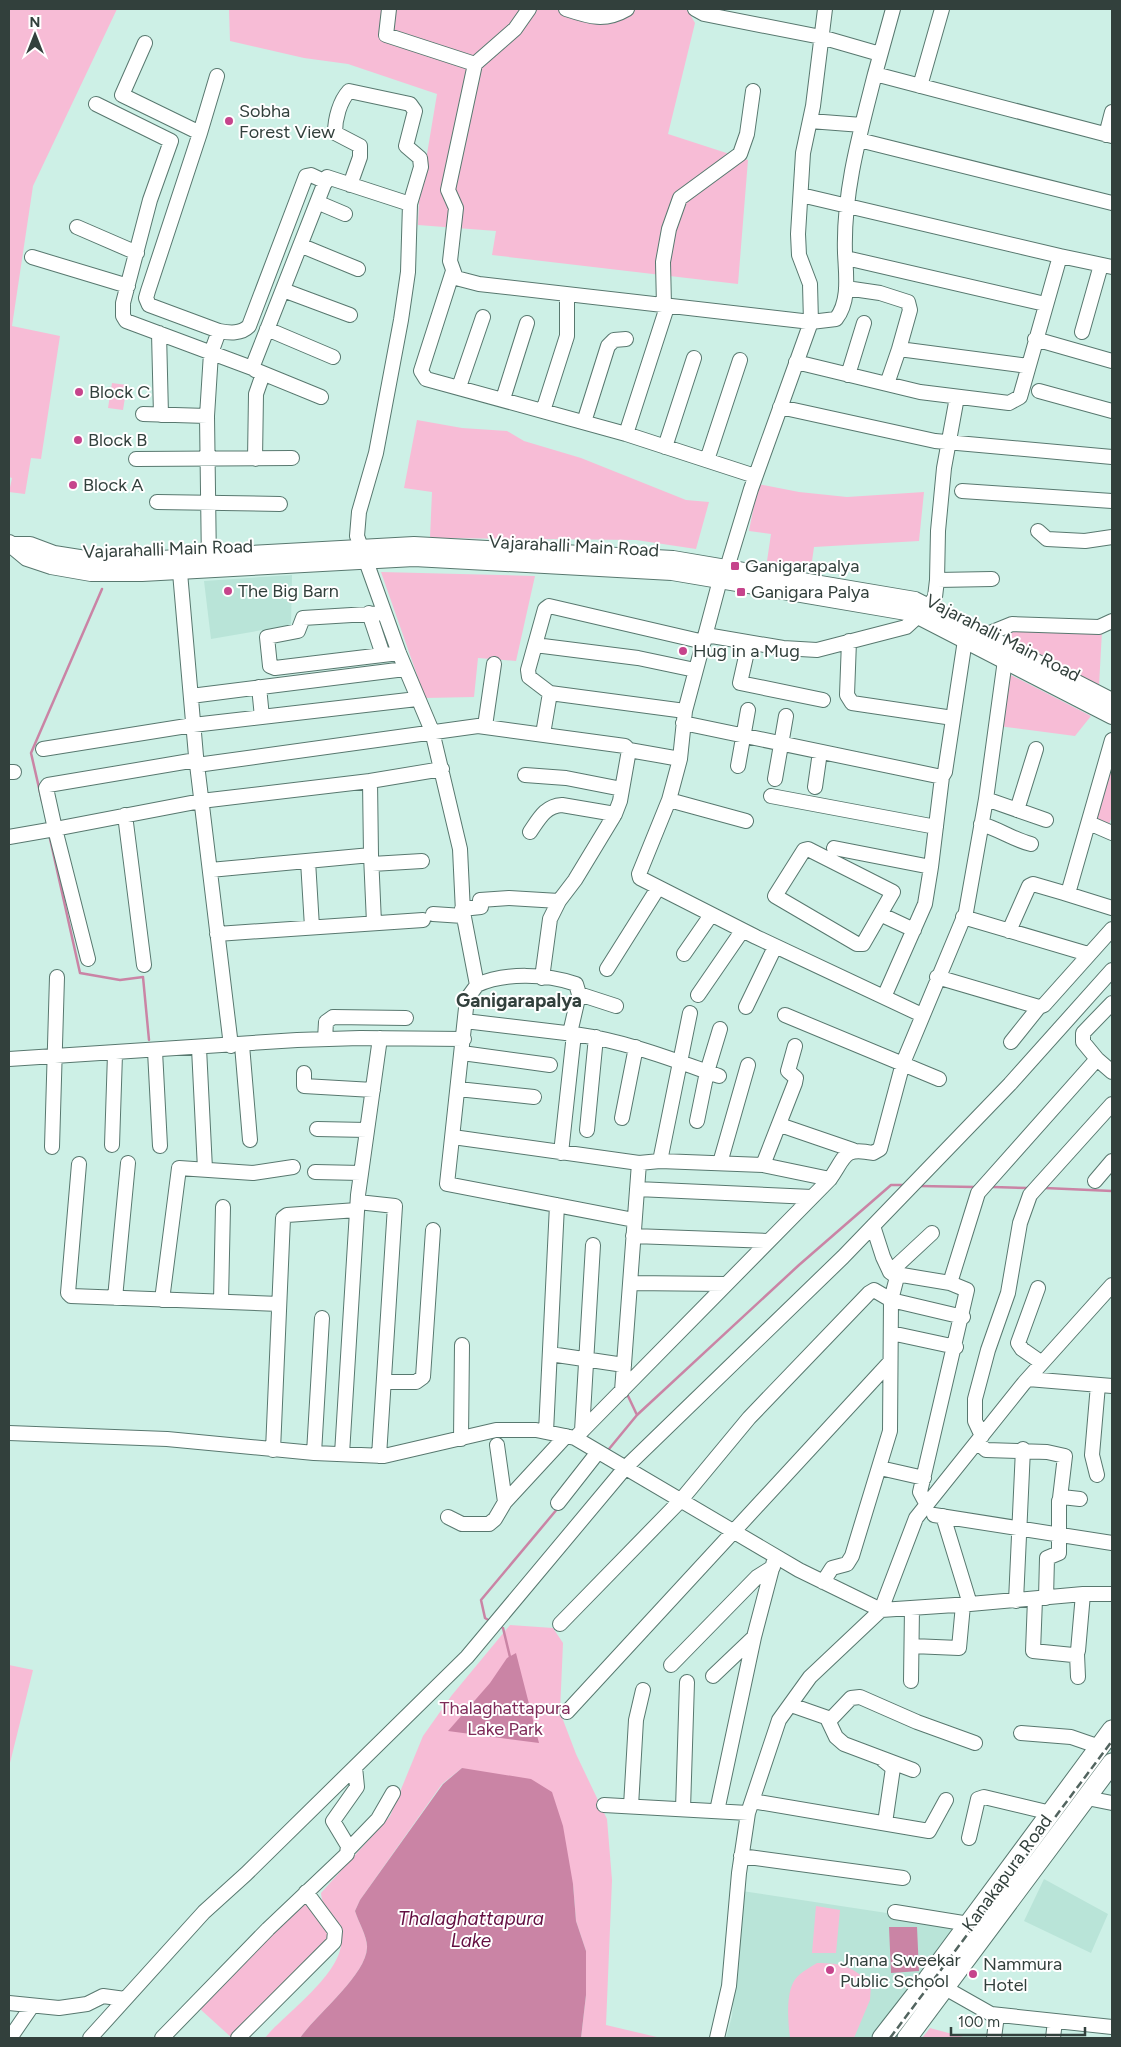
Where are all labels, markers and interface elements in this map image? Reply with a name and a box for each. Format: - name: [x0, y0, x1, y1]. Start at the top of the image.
- north arrow: [10, 10, 60, 60]
- text: N: [30, 14, 40, 31]
- place label: Sobha Forest View: [239, 100, 335, 143]
- marker: Sobha Forest View: [223, 115, 235, 127]
- place label: Block C: [89, 381, 150, 403]
- marker: Block C: [73, 386, 85, 398]
- place label: Block B: [88, 429, 147, 451]
- marker: Block B: [72, 434, 84, 446]
- place label: Block A: [83, 474, 144, 496]
- marker: Block A: [67, 479, 79, 491]
- street label: Vajarahalli Main Road: [488, 531, 660, 561]
- street label: Vajarahalli Main Road: [82, 535, 254, 563]
- place label: Ganigarapalya: [745, 555, 859, 577]
- marker: Ganigarapalya: [729, 560, 741, 572]
- place label: The Big Barn: [238, 580, 339, 602]
- place label: Ganigara Palya: [751, 581, 869, 603]
- marker: The Big Barn: [222, 585, 234, 597]
- marker: Ganigara Palya: [735, 586, 747, 598]
- street label: Vajarahalli Main Road: [922, 589, 1084, 687]
- place label: Hug in a Mug: [693, 640, 800, 662]
- marker: Hug in a Mug: [677, 645, 689, 657]
- district label: Ganigarapalya: [456, 989, 582, 1012]
- park label: Thalaghattapura Lake Park: [440, 1697, 570, 1740]
- street label: Kanakapura Road: [957, 1810, 1057, 1936]
- water label: Thalaghattapura Lake: [398, 1907, 544, 1952]
- place label: Jnana Sweekar Public School: [840, 1949, 961, 1992]
- place label: Nammura Hotel: [983, 1953, 1062, 1996]
- marker: Jnana Sweekar Public School: [824, 1964, 836, 1976]
- marker: Nammura Hotel: [967, 1968, 979, 1980]
- scale bar: [951, 2004, 1085, 2036]
- text: 100 m: [958, 2013, 1000, 2031]

